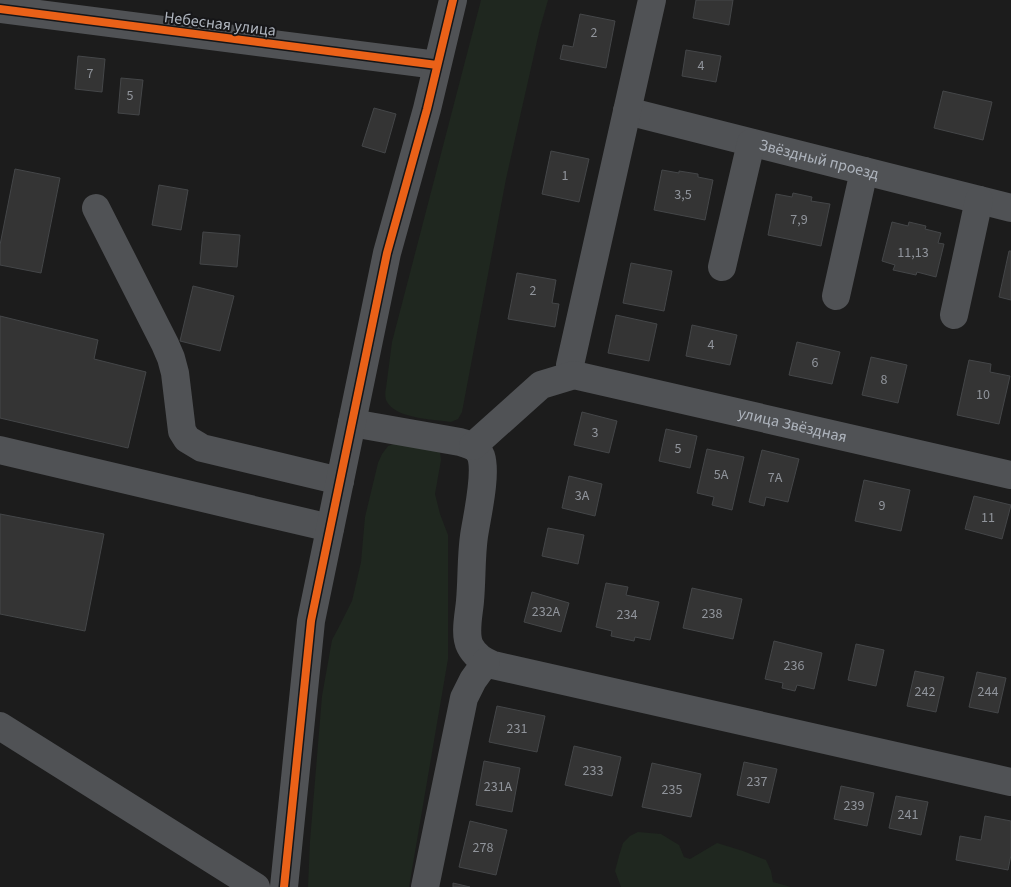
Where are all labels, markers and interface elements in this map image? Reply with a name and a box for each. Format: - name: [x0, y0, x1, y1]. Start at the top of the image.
- street label: Небесная улица: [163, 6, 277, 42]
- house number: 2: [591, 23, 598, 43]
- house number: 4: [698, 56, 705, 76]
- house number: 7: [87, 64, 94, 84]
- house number: 5: [127, 86, 134, 106]
- street label: Звёздный проезд: [757, 134, 882, 185]
- house number: 1: [562, 166, 569, 186]
- house number: 3,5: [674, 185, 692, 205]
- house number: 7,9: [790, 210, 808, 230]
- house number: 11,13: [897, 243, 929, 263]
- house number: 2: [530, 281, 537, 301]
- house number: 4: [708, 335, 715, 355]
- house number: 6: [812, 353, 819, 373]
- house number: 8: [881, 370, 888, 390]
- house number: 10: [976, 385, 990, 405]
- street label: улица Звёздная: [736, 402, 849, 448]
- house number: 3: [592, 423, 599, 443]
- house number: 5: [675, 439, 682, 459]
- house number: 5А: [714, 465, 729, 485]
- house number: 7А: [768, 468, 783, 488]
- house number: 3А: [575, 486, 590, 506]
- house number: 9: [879, 496, 886, 516]
- house number: 11: [981, 508, 995, 528]
- house number: 232А: [532, 602, 561, 622]
- house number: 238: [702, 604, 722, 624]
- house number: 234: [617, 605, 637, 625]
- house number: 236: [784, 656, 804, 676]
- house number: 242: [915, 682, 935, 702]
- house number: 244: [978, 682, 998, 702]
- house number: 231: [507, 719, 527, 739]
- house number: 233: [583, 761, 603, 781]
- house number: 237: [747, 772, 767, 792]
- house number: 231А: [484, 777, 513, 797]
- house number: 235: [662, 780, 682, 800]
- house number: 239: [844, 796, 864, 816]
- house number: 241: [898, 805, 918, 825]
- house number: 278: [473, 838, 493, 858]

